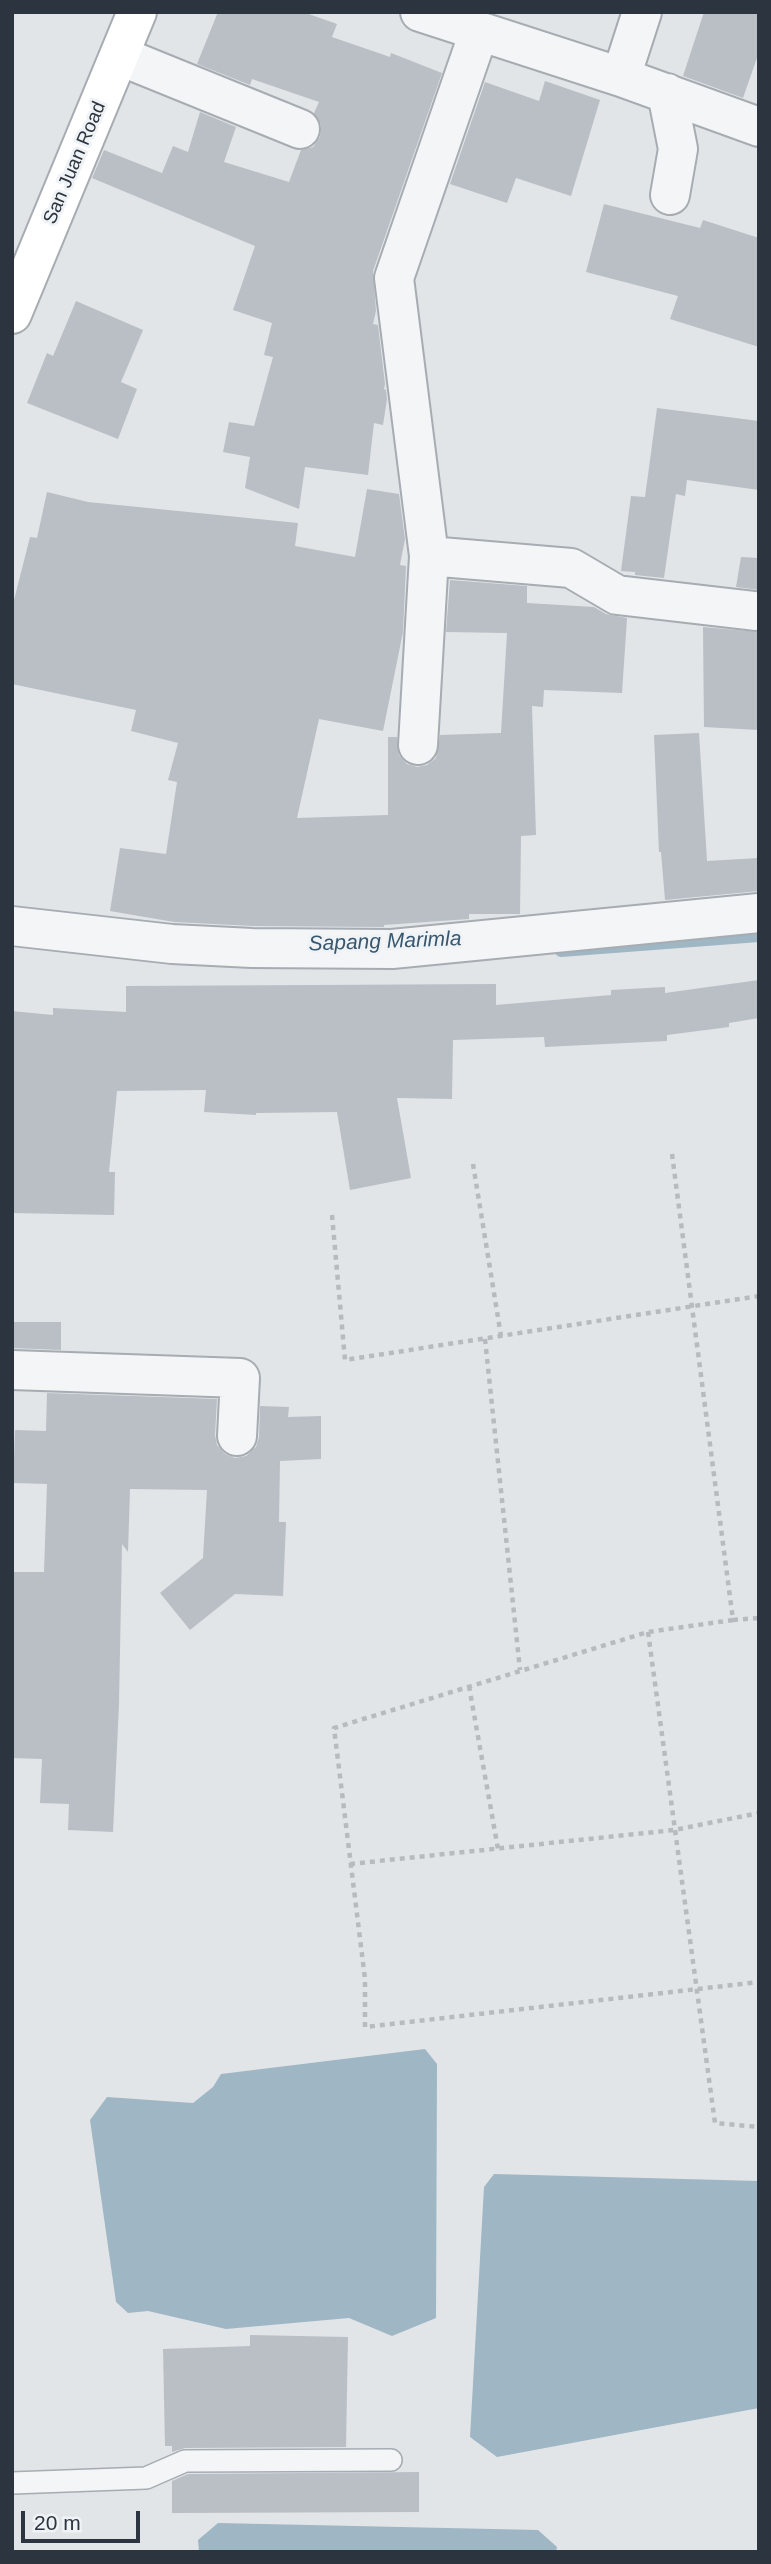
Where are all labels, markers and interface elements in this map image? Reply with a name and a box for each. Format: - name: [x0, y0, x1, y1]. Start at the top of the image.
- street label: San Juan Road: [39, 98, 111, 228]
- water label: Sapang Marimla: [308, 927, 462, 957]
- scale bar: [24, 2498, 144, 2542]
- text: 20 m: [34, 2511, 81, 2534]

